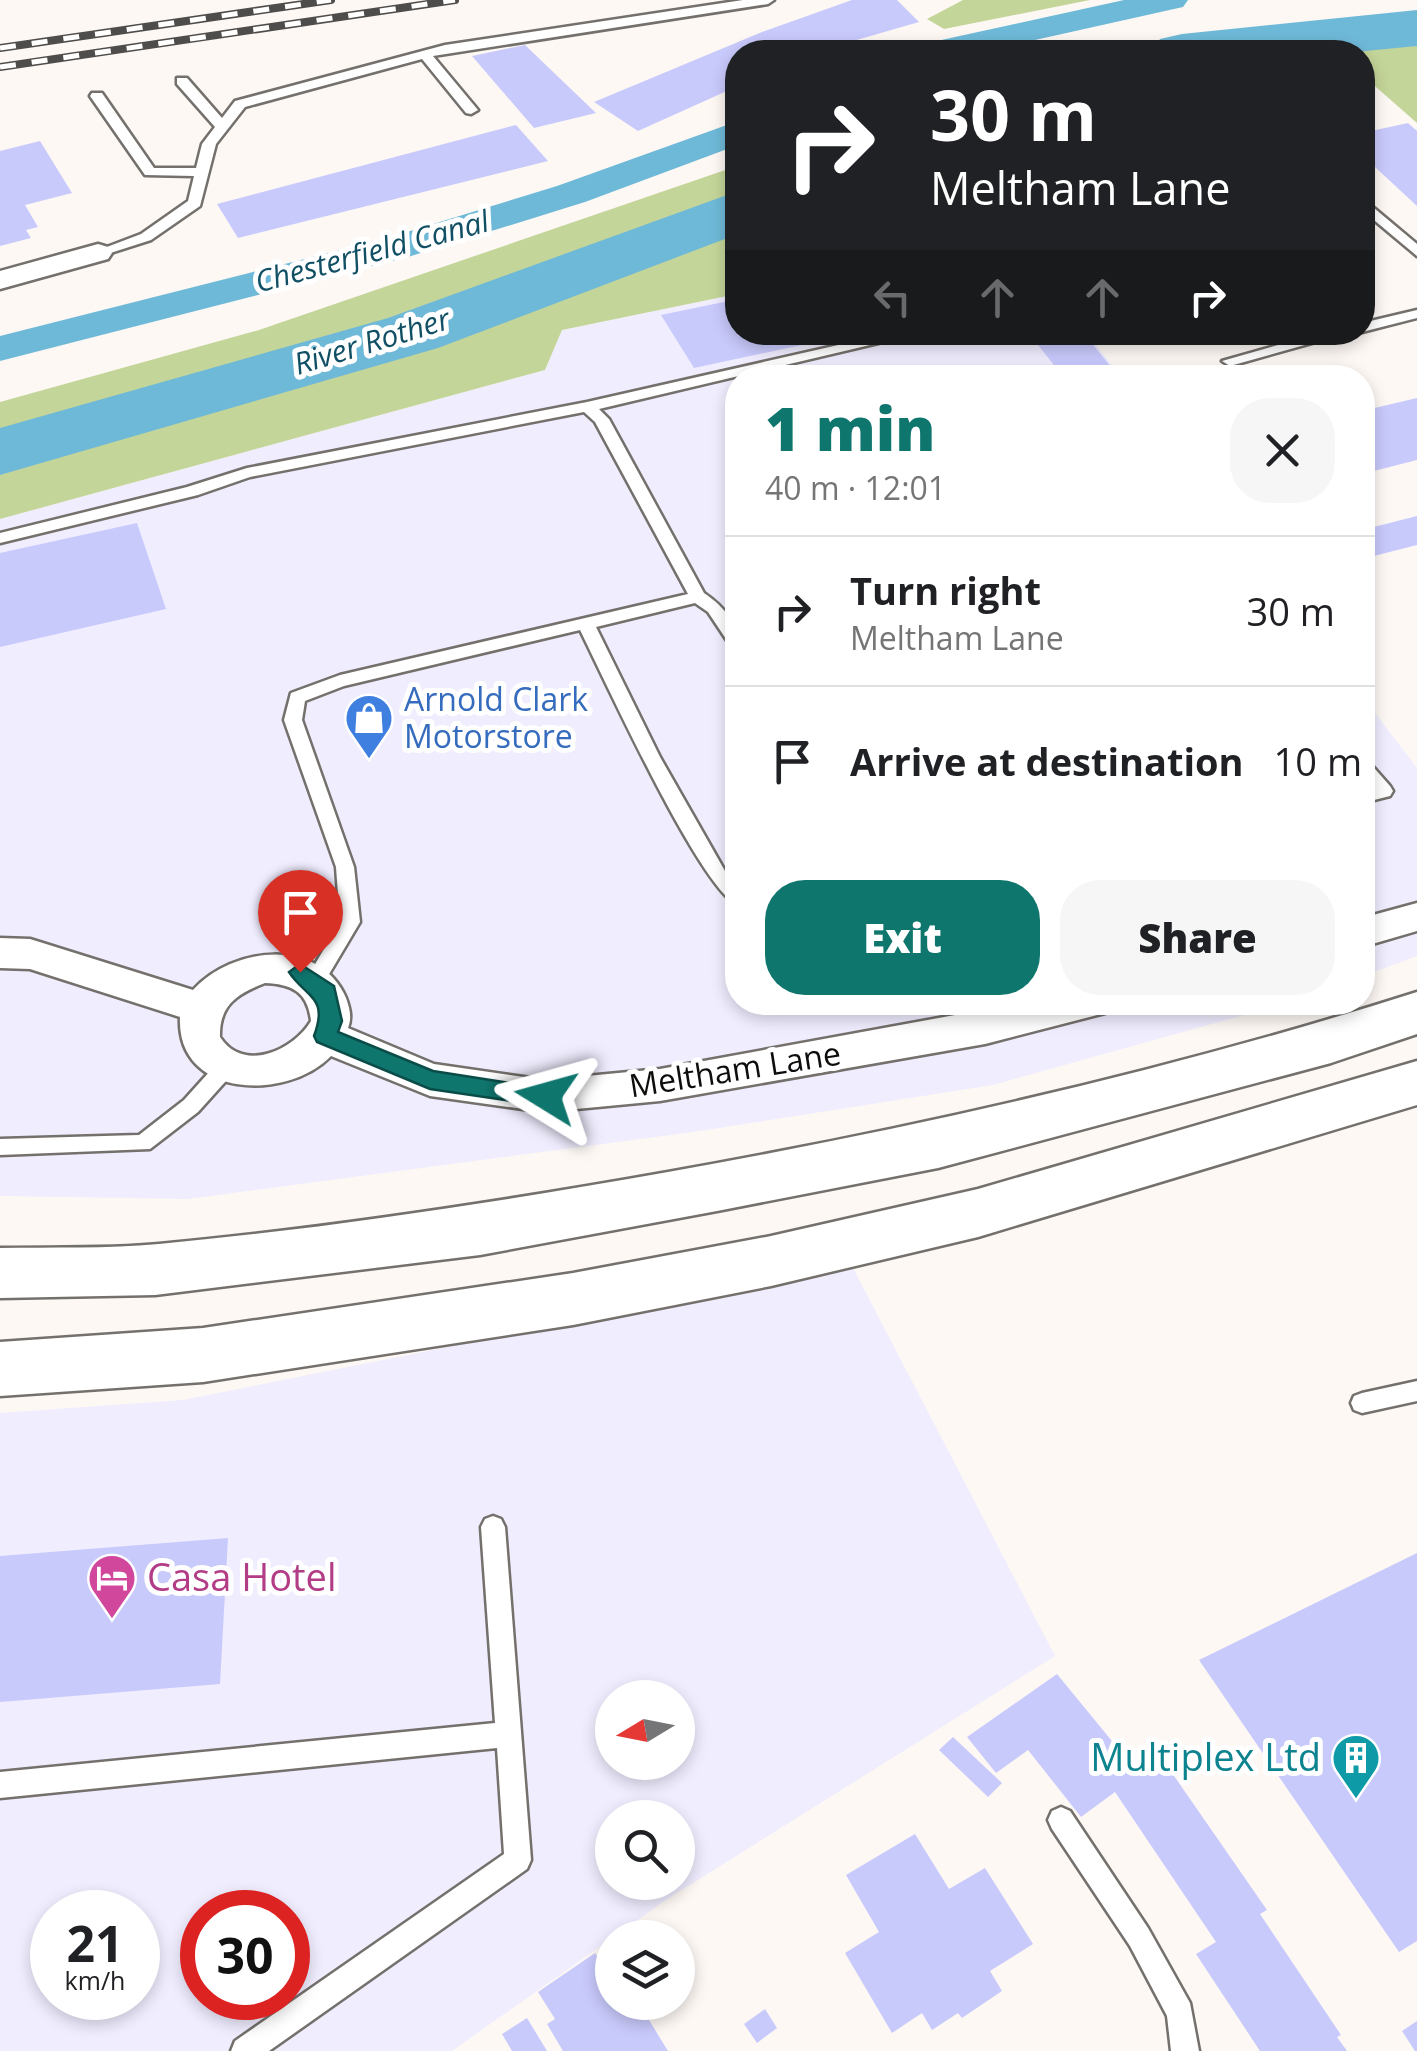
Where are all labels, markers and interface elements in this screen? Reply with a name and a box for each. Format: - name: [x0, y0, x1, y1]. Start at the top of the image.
- text: 30 m: [930, 66, 1097, 162]
- icon: right: [765, 80, 895, 210]
- text: Meltham Lane: [930, 157, 1230, 218]
- water label: Chesterfield Canal: [250, 199, 494, 301]
- icon: left: [865, 270, 920, 325]
- icon: ahead: [970, 270, 1025, 325]
- icon: ahead: [1075, 270, 1130, 325]
- icon: right: [1180, 270, 1235, 325]
- water label: River Rother: [289, 297, 456, 384]
- text: 1 min: [765, 387, 935, 469]
- button: close: [1230, 398, 1335, 503]
- text: 40 m · 12:01: [765, 466, 946, 509]
- text: Turn right: [850, 564, 1041, 616]
- icon: right: [765, 584, 820, 639]
- text: 30 m: [1246, 585, 1335, 637]
- text: Meltham Lane: [850, 616, 1064, 659]
- place label: Arnold Clark Motorstore: [404, 677, 588, 757]
- shop icon: Arnold Clark Motorstore: [343, 692, 395, 760]
- icon: arrive: [765, 734, 820, 789]
- text: Arrive at destination: [850, 735, 1244, 787]
- text: 10 m: [1274, 735, 1362, 787]
- pin: [258, 870, 343, 973]
- button: Exit: [765, 880, 1040, 995]
- button: Share: [1060, 880, 1335, 995]
- icon: arrive: [273, 885, 328, 940]
- street label: Meltham Lane: [626, 1031, 844, 1106]
- position arrow: [494, 1044, 598, 1148]
- place label: Casa Hotel: [147, 1550, 337, 1602]
- hotel icon: Casa Hotel: [86, 1552, 138, 1620]
- north arrow: [595, 1680, 695, 1780]
- map controls: [595, 1680, 695, 2020]
- place label: Multiplex Ltd: [1090, 1730, 1321, 1782]
- building icon: Multiplex Ltd: [1330, 1732, 1382, 1800]
- button: search: [595, 1800, 695, 1900]
- speed limit sign: 30: [180, 1890, 310, 2020]
- text: 21: [66, 1909, 124, 1977]
- button: layers: [595, 1920, 695, 2020]
- text: km/h: [65, 1963, 125, 1997]

